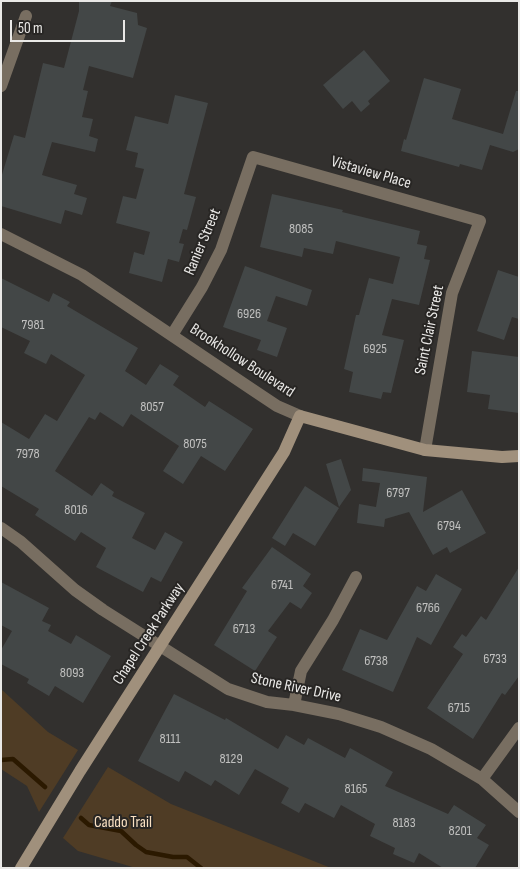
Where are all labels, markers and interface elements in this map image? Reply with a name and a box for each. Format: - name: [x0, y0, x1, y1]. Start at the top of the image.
- scale bar: [12, 10, 128, 42]
- text: 50 m: [18, 19, 43, 38]
- street label: Vistaview Place: [329, 152, 413, 194]
- street label: Ranier Street: [180, 206, 226, 278]
- house number: 8085: [289, 221, 313, 237]
- street label: Saint Clair Street: [411, 283, 449, 377]
- house number: 6926: [237, 306, 261, 322]
- house number: 7981: [22, 317, 44, 333]
- street label: Brookhollow Boulevard: [186, 320, 298, 402]
- house number: 6925: [363, 341, 387, 357]
- house number: 8057: [140, 399, 164, 415]
- house number: 8075: [183, 436, 207, 452]
- house number: 7978: [16, 446, 40, 462]
- house number: 6797: [386, 485, 410, 501]
- house number: 8016: [64, 502, 88, 518]
- house number: 6794: [437, 518, 461, 534]
- house number: 6741: [271, 577, 293, 593]
- street label: Chapel Creek Parkway: [109, 580, 189, 688]
- house number: 6766: [416, 600, 440, 616]
- house number: 6713: [233, 621, 255, 637]
- house number: 6733: [483, 651, 507, 667]
- house number: 6738: [364, 653, 388, 669]
- house number: 8093: [60, 665, 84, 681]
- street label: Stone River Drive: [249, 669, 343, 707]
- house number: 6715: [448, 700, 470, 716]
- house number: 8111: [160, 731, 180, 747]
- house number: 8129: [219, 751, 243, 767]
- house number: 8165: [345, 781, 367, 797]
- park label: Caddo Trail: [94, 813, 152, 833]
- house number: 8183: [392, 815, 416, 831]
- house number: 8201: [448, 823, 472, 839]

